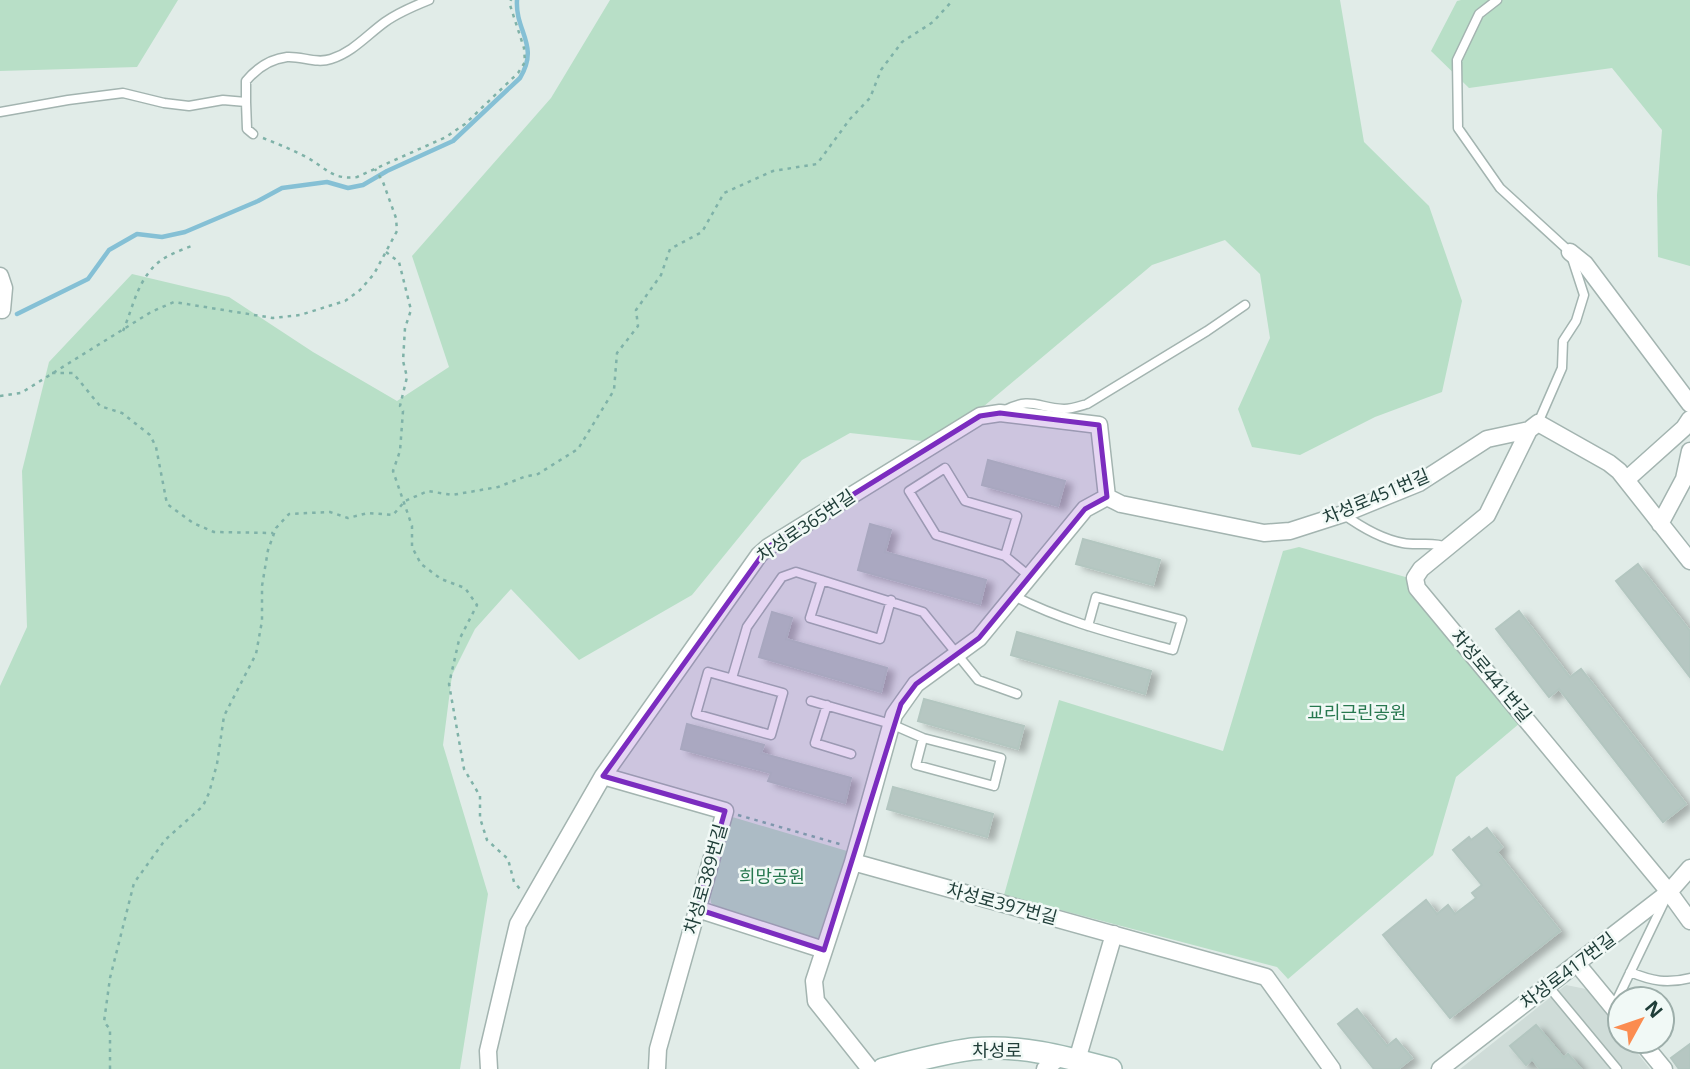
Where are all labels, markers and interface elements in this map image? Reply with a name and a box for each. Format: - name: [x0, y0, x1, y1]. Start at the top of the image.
- street label: 차성로451번길: [1319, 463, 1433, 529]
- street label: 차성로365번길: [752, 483, 859, 567]
- street label: 차성로441번길: [1446, 624, 1537, 727]
- park label: 교리근린공원: [1307, 700, 1407, 724]
- street label: 차성로389번길: [678, 821, 732, 937]
- park label: 희망공원: [739, 864, 805, 888]
- street label: 차성로397번길: [944, 877, 1060, 929]
- street label: 차성로417번길: [1515, 926, 1620, 1014]
- north arrow: [1606, 985, 1676, 1055]
- text: N: [1639, 995, 1669, 1023]
- street label: 차성로: [972, 1038, 1022, 1062]

